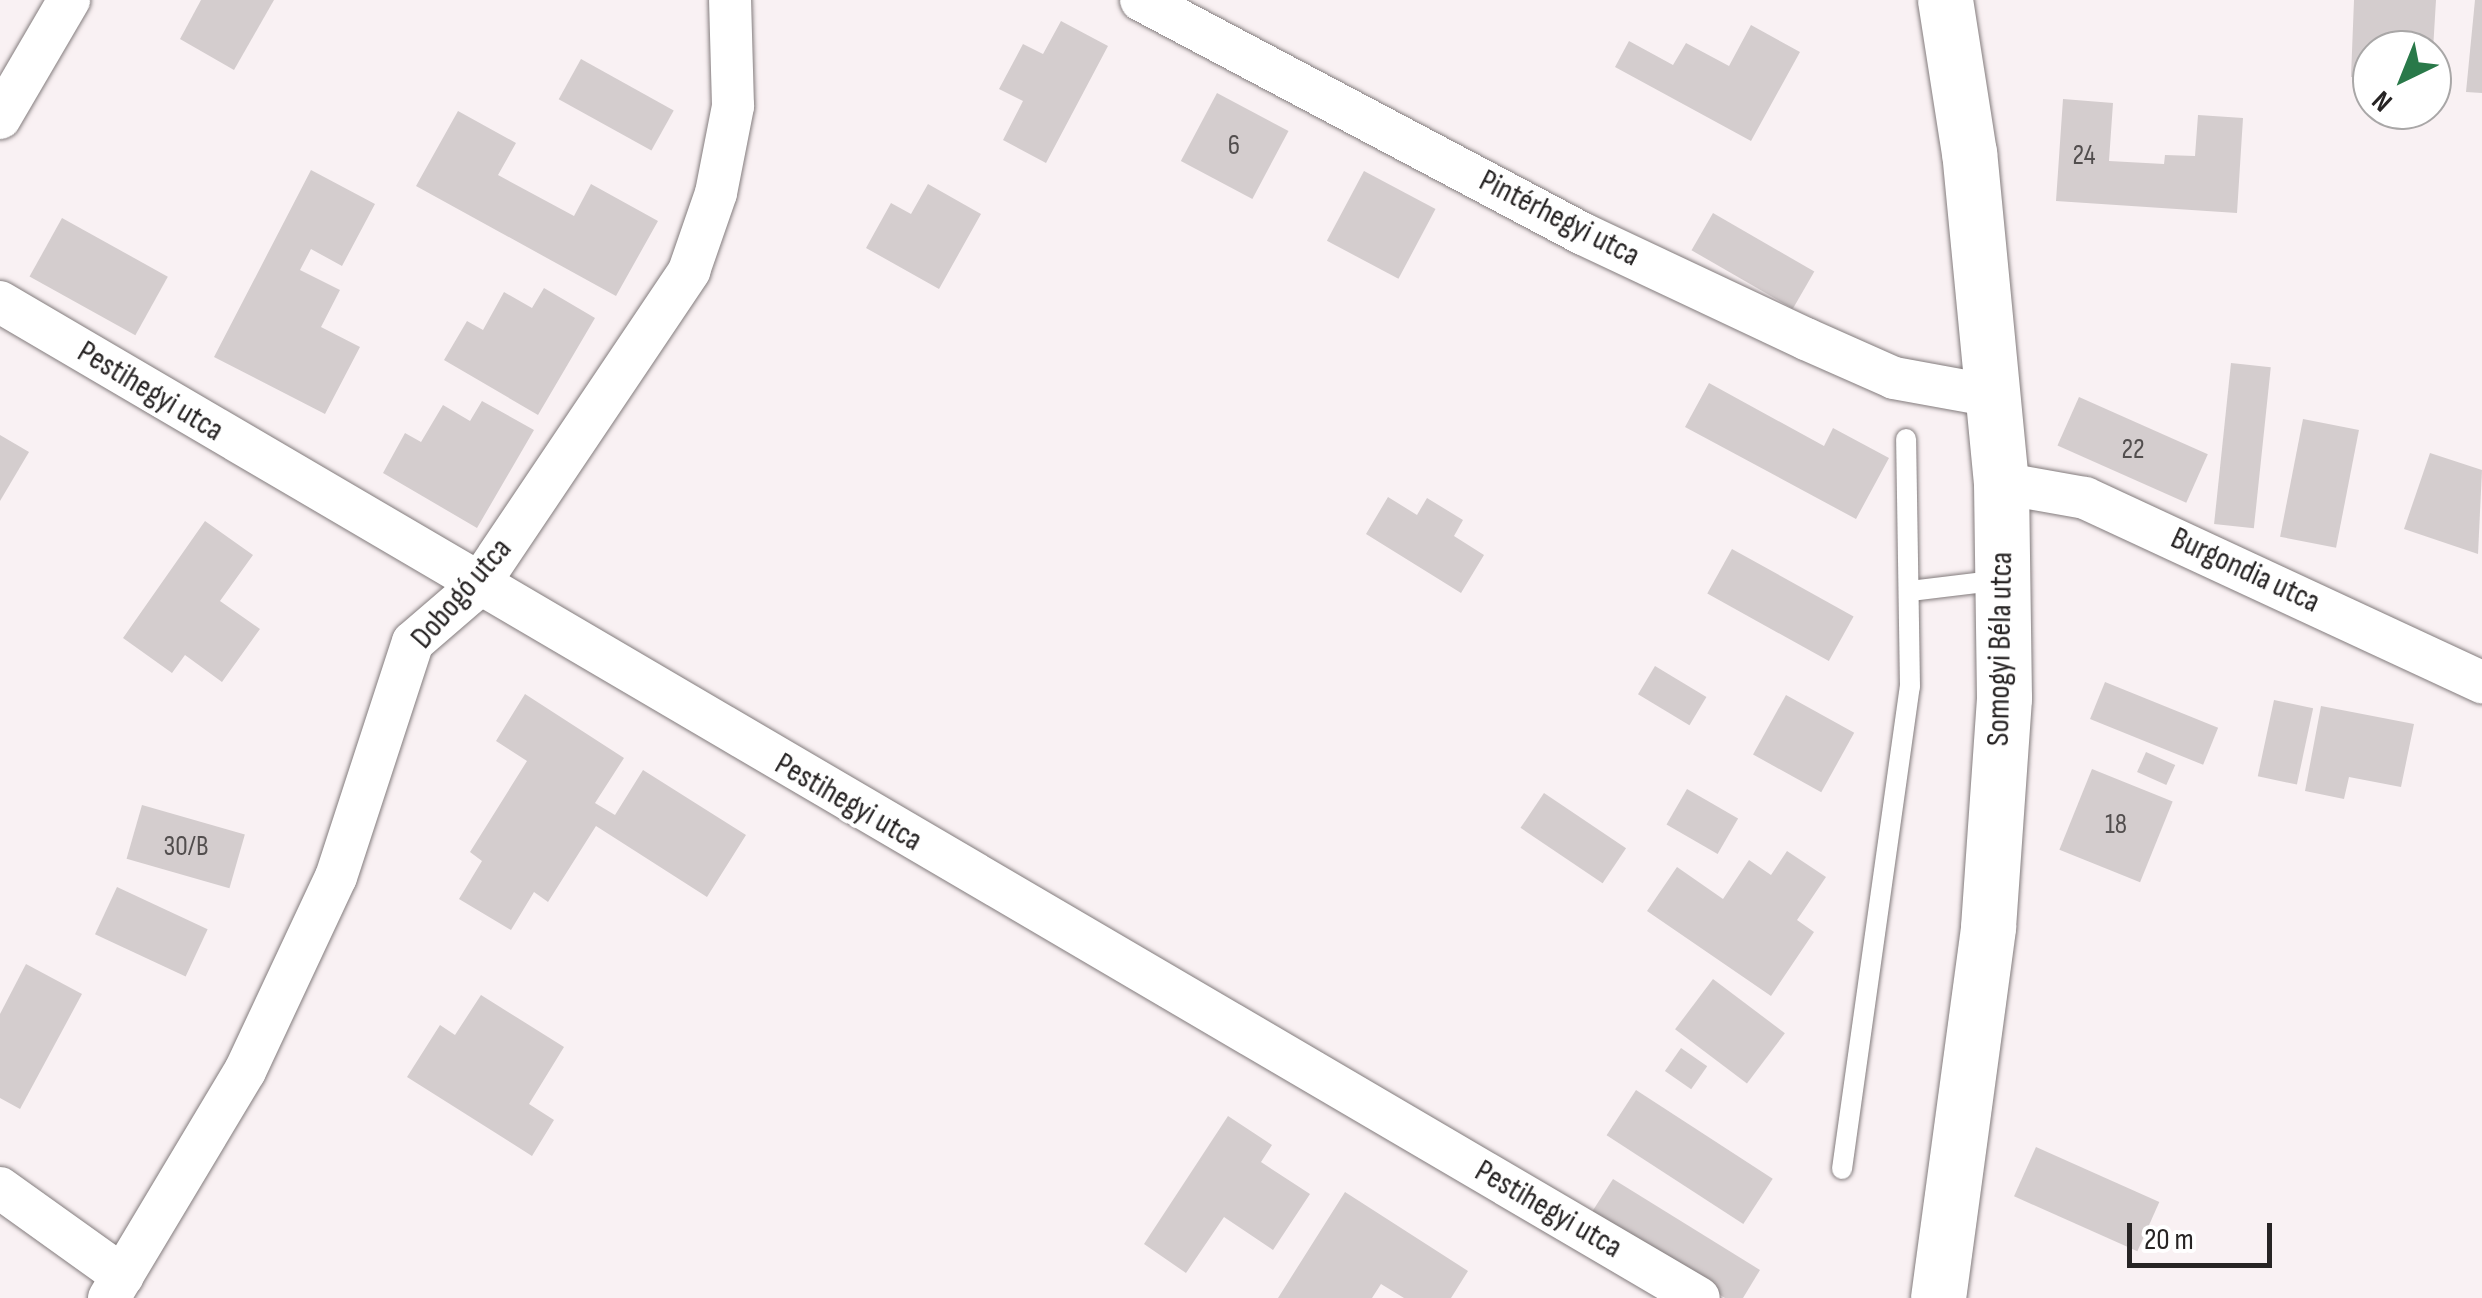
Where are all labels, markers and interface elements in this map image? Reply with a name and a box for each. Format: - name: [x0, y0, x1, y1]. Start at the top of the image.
- north arrow: [2352, 30, 2452, 130]
- text: N: [2366, 84, 2399, 118]
- house number: 6: [1228, 129, 1240, 163]
- house number: 24: [2072, 139, 2096, 173]
- street label: Pintérhegyi utca: [1472, 162, 1646, 276]
- street label: Pestihegyi utca: [70, 333, 230, 451]
- house number: 22: [2121, 433, 2145, 467]
- street label: Burgondia utca: [2164, 520, 2326, 622]
- street label: Dobogó utca: [404, 531, 520, 657]
- street label: Somogyi Béla utca: [1980, 551, 2022, 747]
- street label: Pestihegyi utca: [768, 746, 928, 860]
- house number: 18: [2105, 808, 2127, 842]
- house number: 30/B: [164, 830, 208, 864]
- street label: Pestihegyi utca: [1468, 1153, 1628, 1267]
- scale bar: [2132, 1203, 2277, 1265]
- text: 20 m: [2144, 1222, 2194, 1258]

